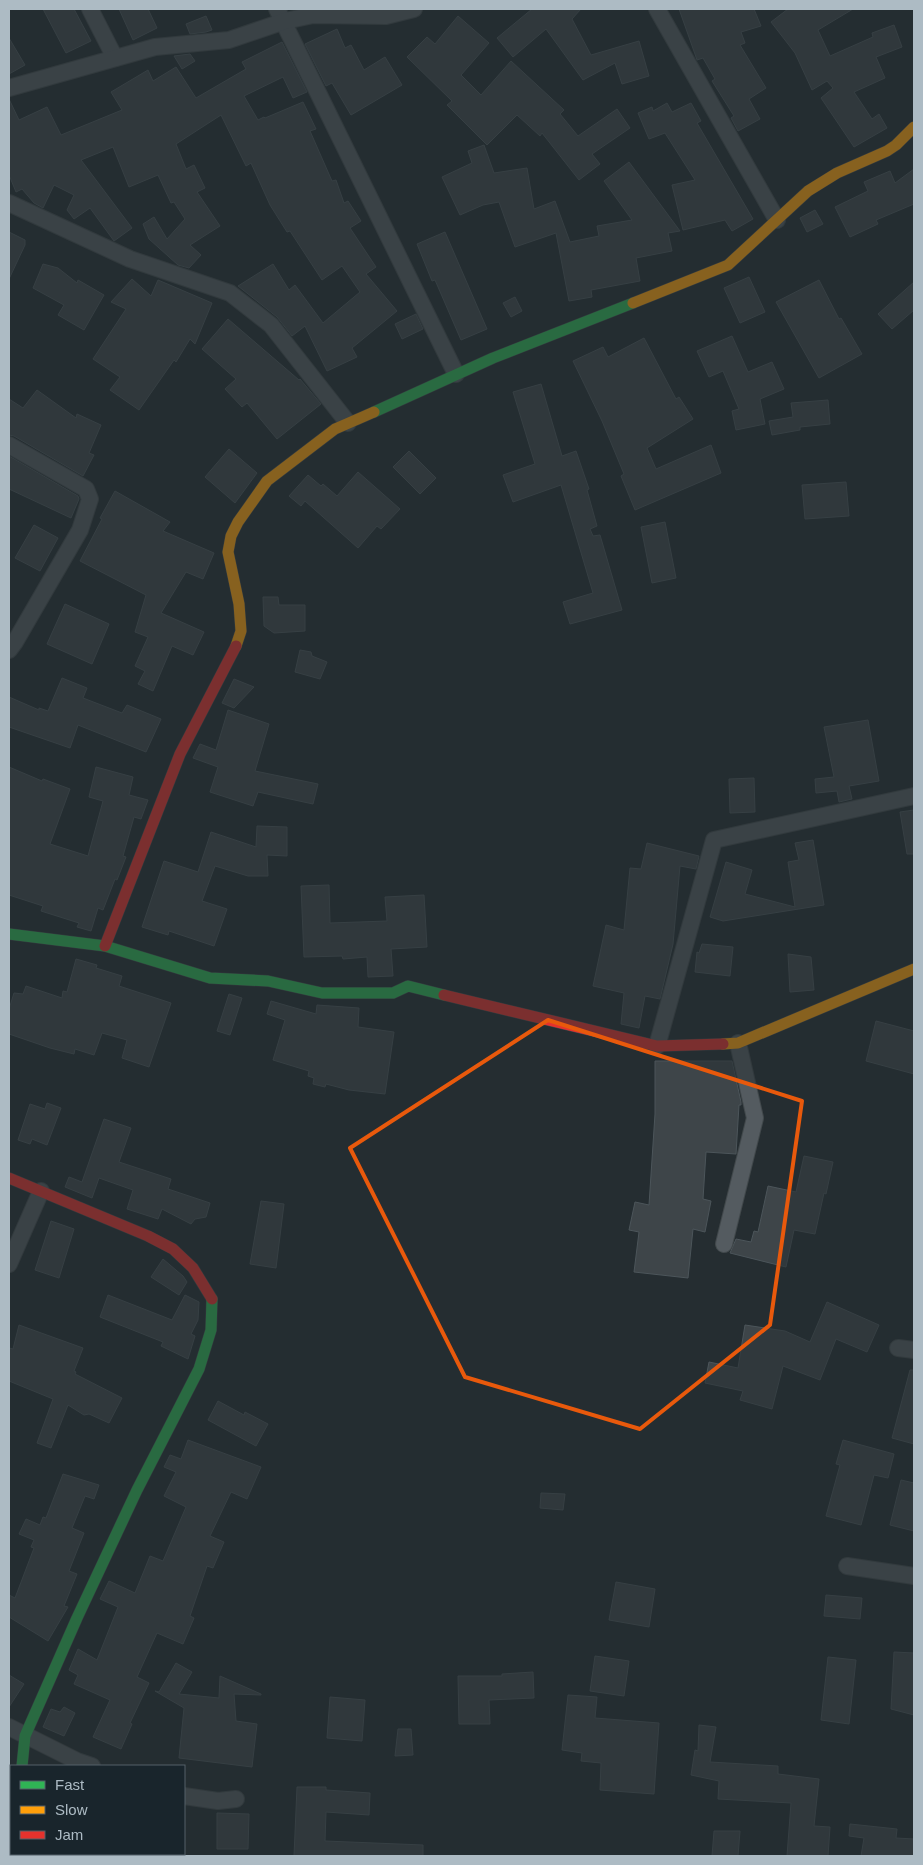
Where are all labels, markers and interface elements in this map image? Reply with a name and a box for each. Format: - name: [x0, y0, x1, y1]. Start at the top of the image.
- legend: [10, 1765, 185, 1855]
- text: Fast: [55, 1776, 85, 1793]
- text: Slow: [55, 1801, 88, 1818]
- text: Jam: [55, 1826, 83, 1843]

